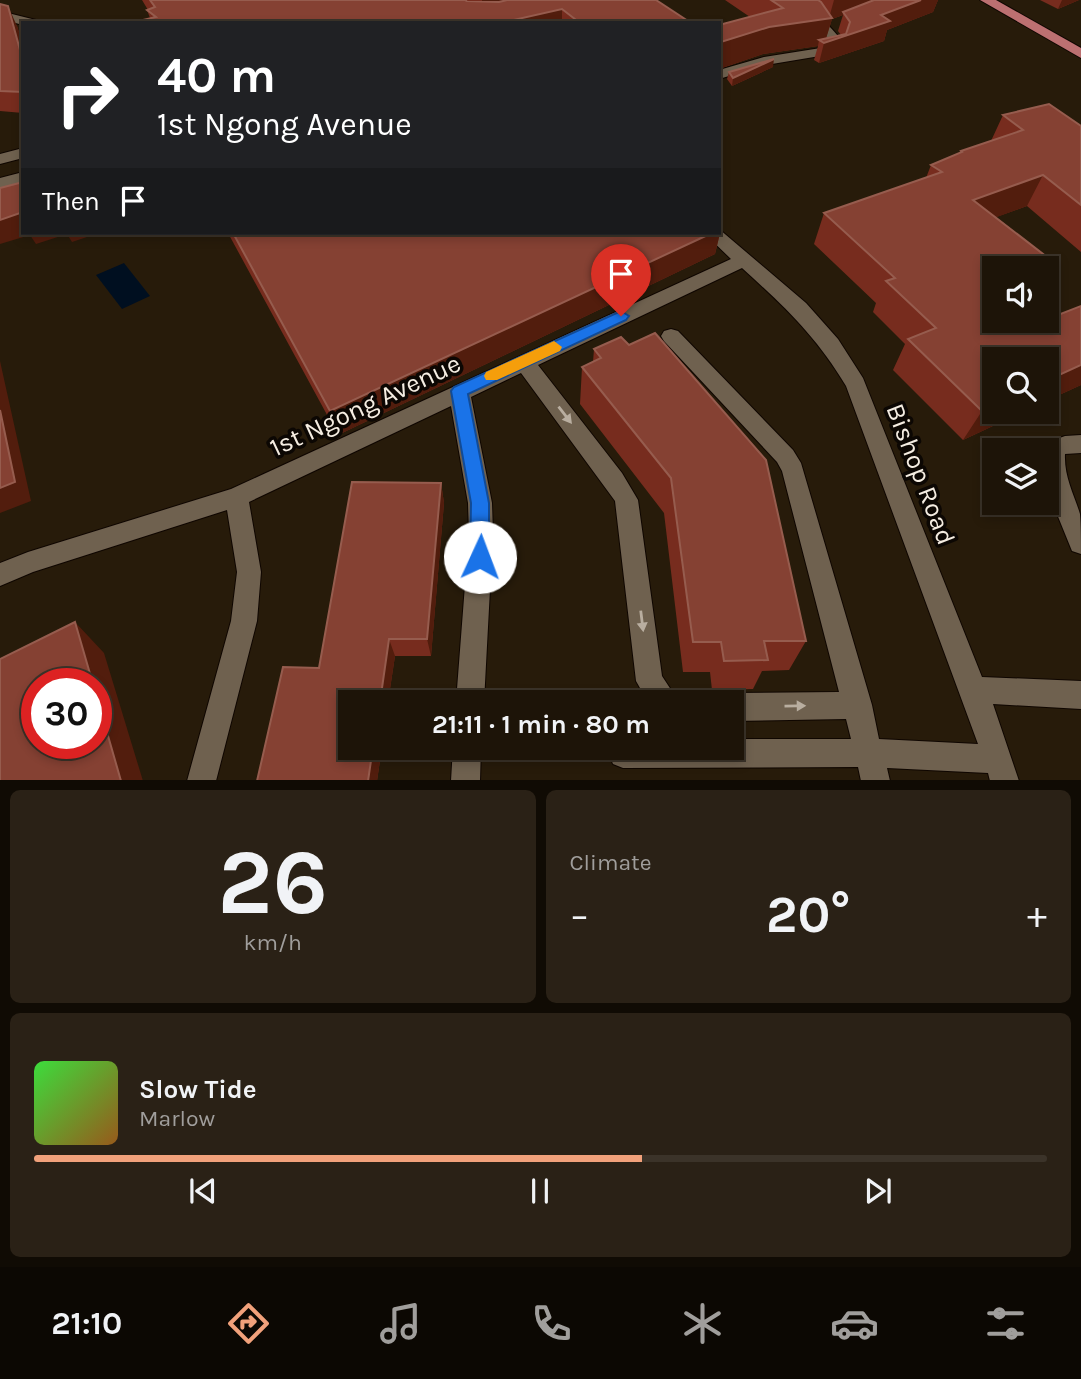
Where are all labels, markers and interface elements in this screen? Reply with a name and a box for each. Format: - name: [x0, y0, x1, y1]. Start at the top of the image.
- text: 40 m: [157, 47, 276, 104]
- icon: right: [42, 49, 133, 140]
- text: 1st Ngong Avenue: [157, 106, 412, 143]
- icon: arrive: [114, 182, 152, 220]
- text: Then: [42, 186, 100, 217]
- pin: [591, 244, 651, 316]
- icon: arrive: [602, 255, 640, 293]
- map controls: [982, 256, 1059, 515]
- button: sound: [982, 256, 1059, 333]
- button: search: [982, 347, 1059, 424]
- street label: 1st Ngong Avenue: [265, 348, 466, 463]
- street label: Bishop Road: [879, 399, 962, 549]
- one-way arrow: [557, 406, 571, 424]
- button: layers: [982, 438, 1059, 515]
- position arrow: [443, 520, 517, 594]
- one-way arrow: [637, 611, 648, 633]
- speed limit sign: 30: [21, 668, 112, 759]
- one-way arrow: [784, 700, 806, 712]
- text: 21:11 · 1 min · 80 m: [432, 709, 650, 740]
- text: 26: [218, 830, 328, 936]
- text: Climate: [570, 849, 652, 876]
- text: 20°: [766, 884, 851, 945]
- text: −: [570, 893, 589, 938]
- text: +: [1027, 893, 1047, 938]
- text: km/h: [244, 929, 302, 956]
- text: Slow Tide: [139, 1074, 257, 1105]
- text: Marlow: [139, 1105, 215, 1132]
- icon: previous: [184, 1172, 222, 1210]
- icon: pause: [521, 1172, 559, 1210]
- icon: next: [859, 1172, 897, 1210]
- icon: directions: [224, 1299, 273, 1348]
- icon: music: [376, 1299, 425, 1348]
- icon: phone: [527, 1299, 576, 1348]
- icon: climate: [678, 1299, 727, 1348]
- icon: car: [830, 1299, 879, 1348]
- icon: filters: [981, 1299, 1030, 1348]
- text: 21:10: [51, 1305, 122, 1342]

